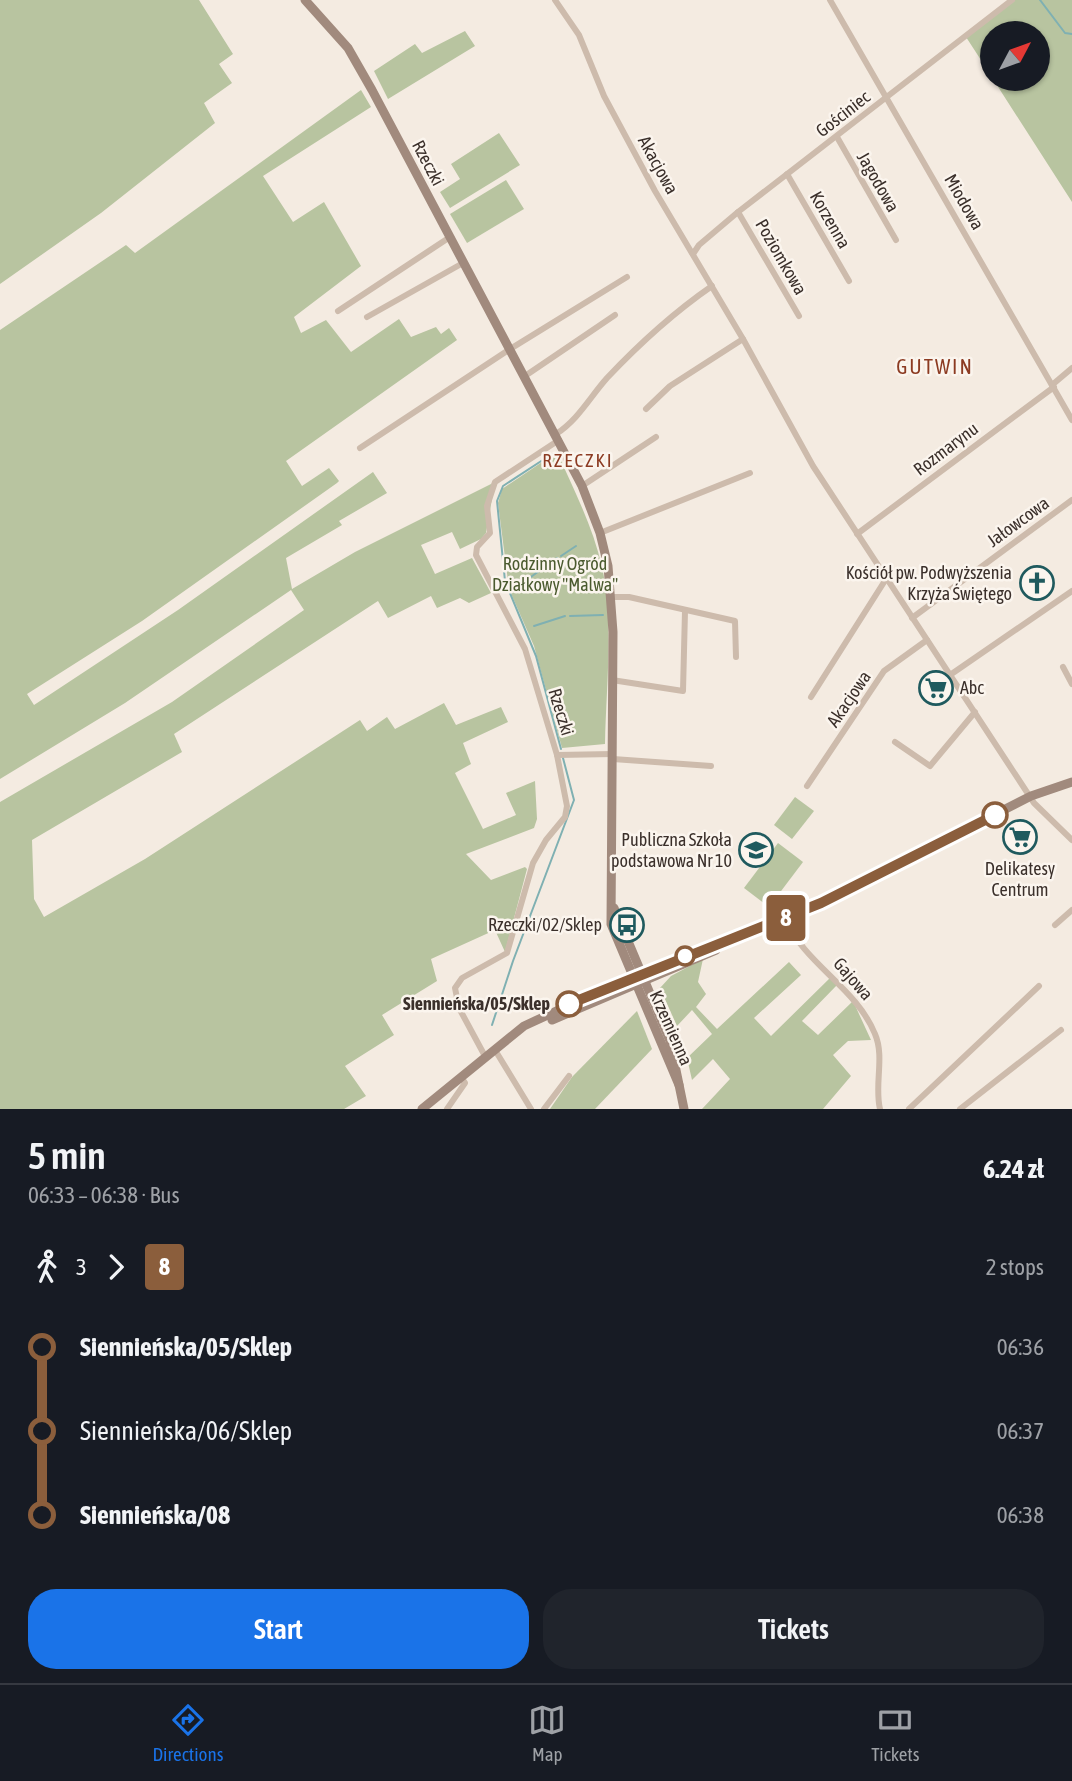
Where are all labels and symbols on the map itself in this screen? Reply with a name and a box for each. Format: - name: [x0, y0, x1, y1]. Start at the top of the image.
- north arrow: [980, 21, 1050, 91]
- street label: Gościniec: [811, 86, 874, 141]
- street label: Akacjowa: [634, 132, 683, 197]
- street label: Rzeczki: [408, 137, 449, 189]
- street label: Jagodowa: [853, 148, 904, 215]
- street label: Miodowa: [940, 170, 989, 233]
- street label: Korzenna: [806, 187, 855, 252]
- street label: Poziomkowa: [751, 215, 811, 298]
- district label: GUTWIN: [896, 354, 974, 378]
- street label: Rozmarynu: [909, 418, 982, 480]
- district label: RZECZKI: [542, 449, 614, 471]
- street label: Jałowcowa: [983, 492, 1053, 551]
- park label: Rodzinny Ogród Działkowy "Malwa": [492, 553, 618, 595]
- place label: Kościół pw. Podwyższenia Krzyża Świętego: [846, 562, 1012, 604]
- church icon: Kościół pw. Podwyższenia Krzyża Świętego: [1018, 564, 1056, 602]
- street label: Akacjowa: [822, 667, 875, 731]
- supermarket icon: Abc: [917, 669, 955, 707]
- place label: Abc: [960, 677, 984, 698]
- street label: Rzeczki: [544, 686, 579, 738]
- unlabelled marker: [982, 802, 1008, 828]
- supermarket icon: Delikatesy Centrum: [1001, 818, 1039, 856]
- place label: Publiczna Szkoła podstawowa Nr 10: [611, 829, 732, 871]
- school or university icon: Publiczna Szkoła podstawowa Nr 10: [737, 831, 775, 869]
- place label: Delikatesy Centrum: [985, 858, 1055, 900]
- line badge: 8: [763, 895, 809, 941]
- bus stop icon: Rzeczki/02/Sklep: [608, 906, 646, 944]
- place label: Rzeczki/02/Sklep: [488, 914, 602, 935]
- unlabelled marker: [675, 946, 695, 966]
- street label: Gajowa: [829, 953, 877, 1004]
- street label: Krzemienna: [646, 987, 697, 1068]
- marker: Siennieńska/05/Sklep: [556, 991, 582, 1017]
- place label: Siennieńska/05/Sklep: [403, 993, 550, 1014]

